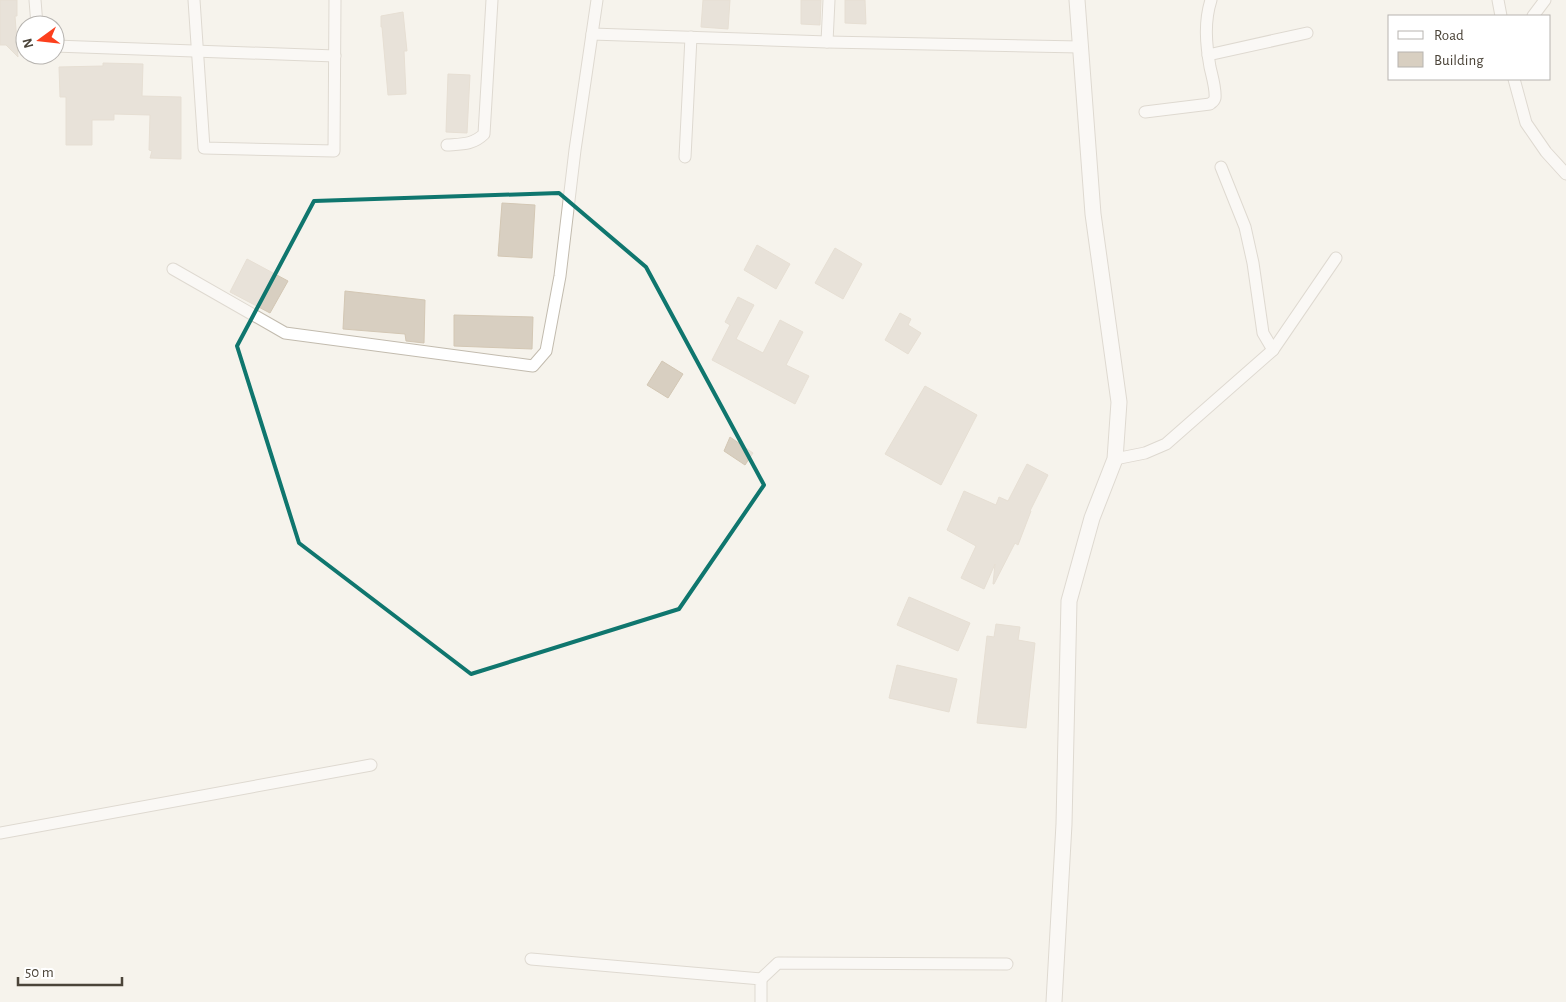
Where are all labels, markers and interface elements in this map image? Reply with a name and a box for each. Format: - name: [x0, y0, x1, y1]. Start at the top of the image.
- north arrow: [15, 15, 65, 65]
- legend: [1388, 15, 1551, 80]
- text: Road: [1434, 28, 1464, 43]
- text: N: [20, 37, 36, 50]
- text: Building: [1434, 53, 1484, 68]
- scale bar: [18, 954, 121, 986]
- text: 50 m: [25, 965, 54, 980]

